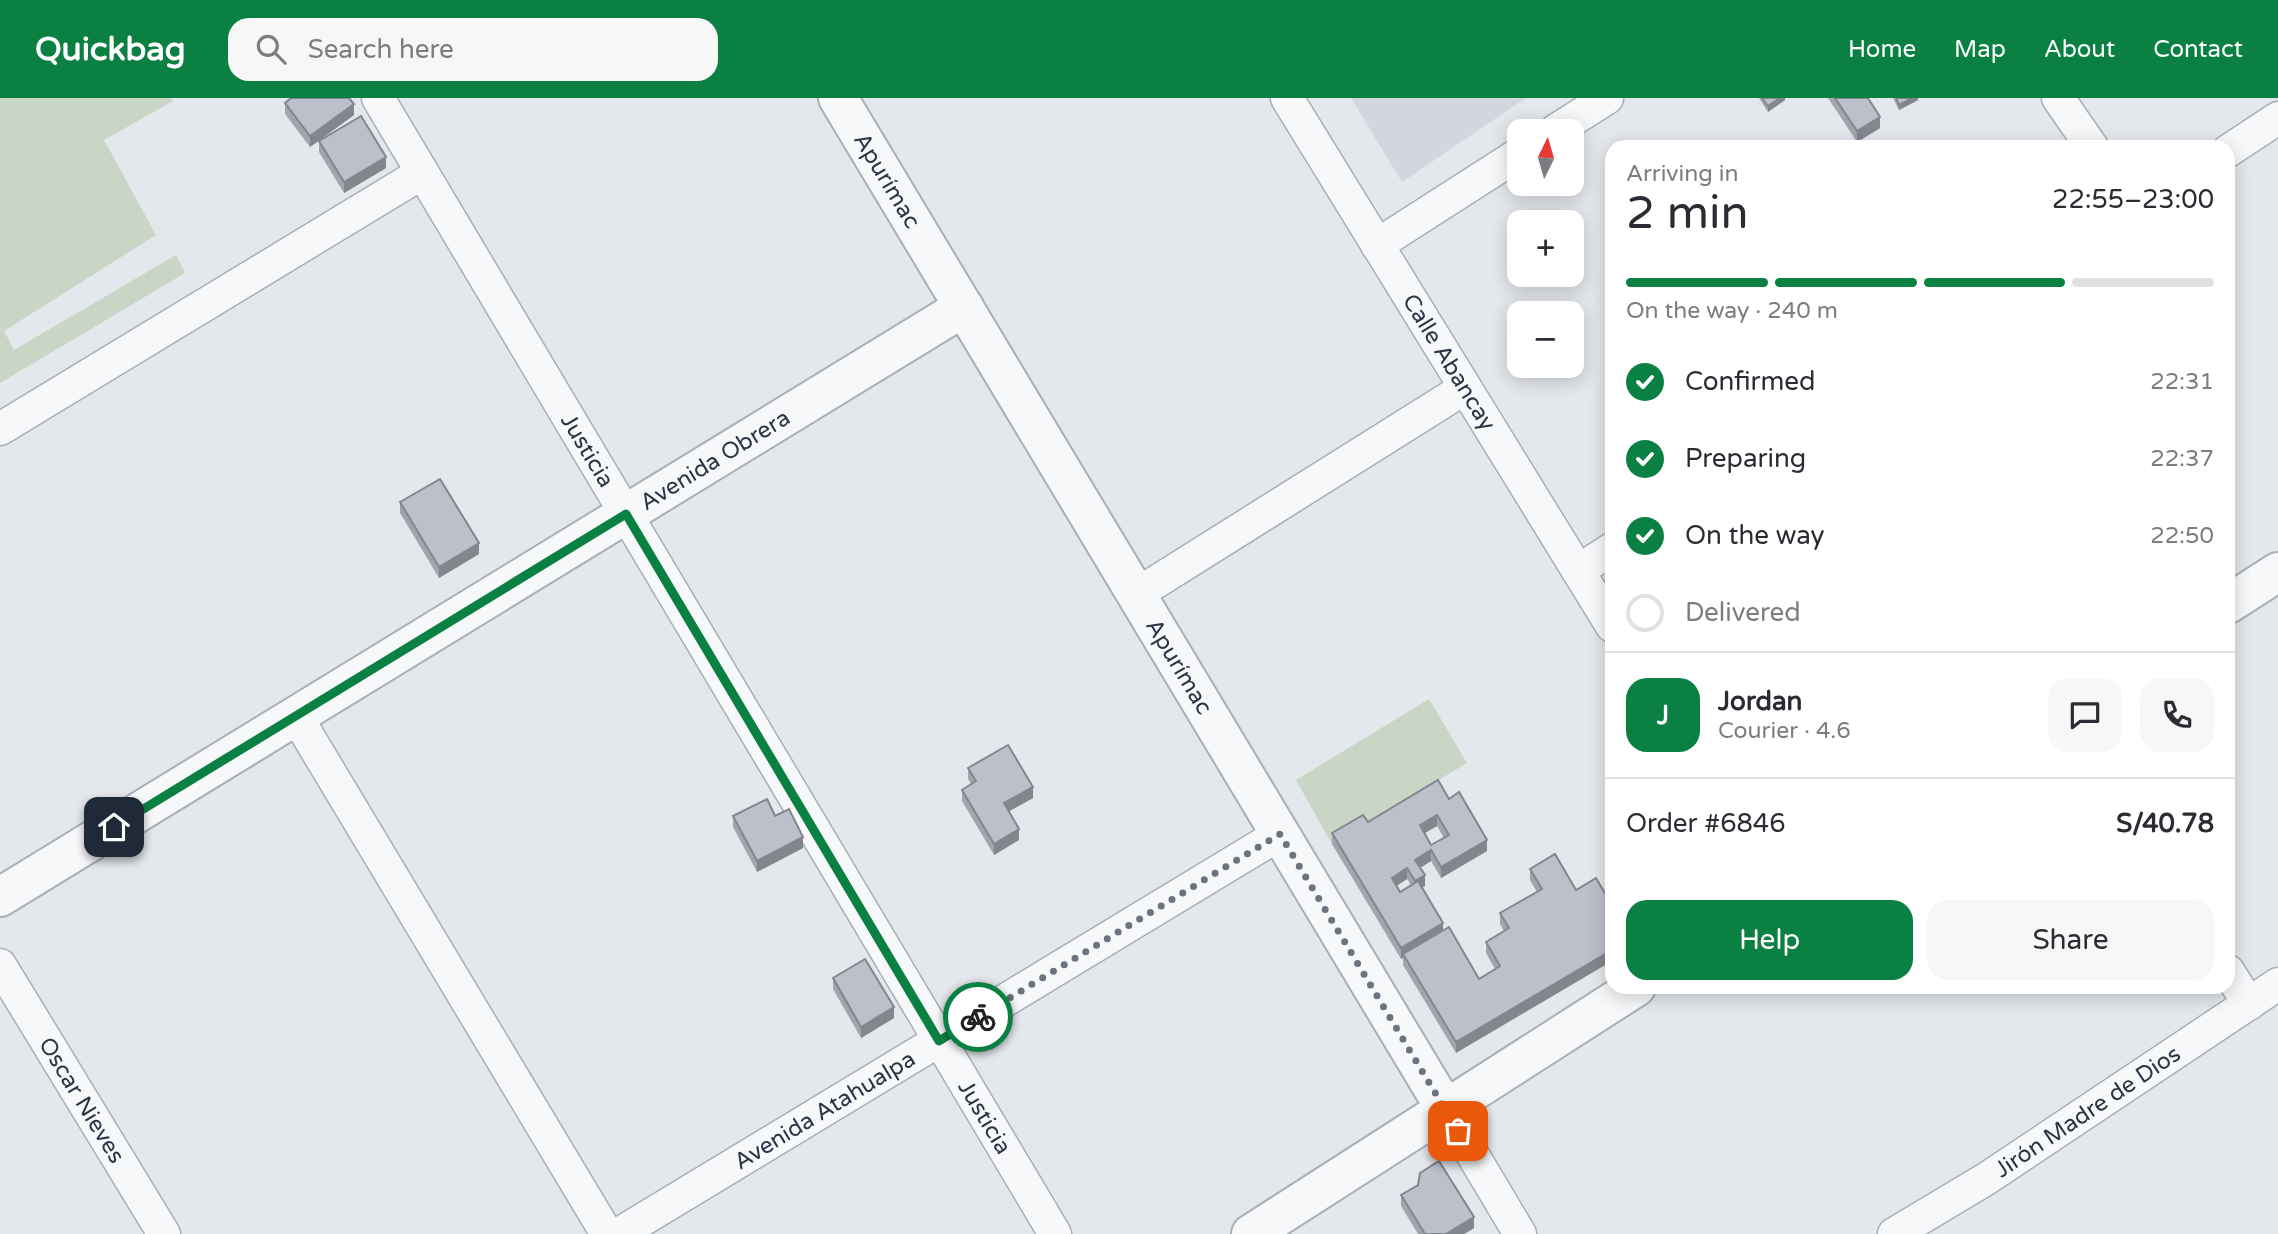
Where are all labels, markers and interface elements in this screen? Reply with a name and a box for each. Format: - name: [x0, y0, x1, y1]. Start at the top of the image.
- search box: [228, 18, 718, 81]
- text: Quickbag: [35, 30, 186, 69]
- icon: search: [252, 30, 290, 68]
- text: Search here: [308, 34, 454, 65]
- text: Home: [1848, 35, 1916, 64]
- text: Map: [1954, 35, 2006, 64]
- text: About: [2044, 35, 2115, 64]
- text: Contact: [2153, 35, 2243, 64]
- north arrow: [1507, 119, 1584, 196]
- map controls: [1507, 119, 1584, 378]
- street label: Apurímac: [847, 128, 926, 234]
- text: Arriving in: [1626, 160, 1739, 188]
- text: 22:55–23:00: [2052, 184, 2214, 215]
- text: 2 min: [1626, 186, 1749, 241]
- button: +: [1507, 210, 1584, 287]
- street label: Calle Abancay: [1396, 289, 1501, 436]
- text: On the way · 240 m: [1626, 297, 1838, 325]
- button: −: [1507, 301, 1584, 378]
- icon: check: [1626, 363, 1664, 401]
- text: Confirmed: [1685, 366, 1815, 397]
- text: 22:31: [2150, 368, 2214, 396]
- street label: Avenida Obrera: [635, 404, 795, 517]
- street label: Justicia: [554, 409, 620, 493]
- icon: check: [1626, 440, 1664, 478]
- text: Preparing: [1685, 443, 1806, 474]
- text: 22:37: [2150, 445, 2214, 473]
- icon: check: [1626, 517, 1664, 555]
- text: On the way: [1685, 520, 1825, 551]
- text: 22:50: [2150, 522, 2214, 550]
- text: Delivered: [1685, 597, 1801, 628]
- street label: Apurímac: [1139, 614, 1218, 720]
- button: chat: [2048, 678, 2122, 752]
- button: phone: [2140, 678, 2214, 752]
- text: Jordan: [1718, 686, 1802, 717]
- text: J: [1657, 700, 1669, 731]
- text: Courier · 4.6: [1718, 717, 1851, 745]
- pin: [84, 797, 144, 857]
- icon: home: [95, 808, 133, 846]
- text: Order #6846: [1626, 808, 1786, 839]
- text: S/40.78: [2116, 808, 2214, 839]
- button: Help: [1626, 900, 1913, 980]
- button: Share: [1927, 900, 2214, 980]
- courier: [943, 982, 1013, 1052]
- icon: bike: [959, 998, 997, 1036]
- street label: Oscar Nieves: [32, 1032, 130, 1169]
- street label: Jirón Madre de Dios: [1990, 1040, 2186, 1184]
- street label: Avenida Atahualpa: [729, 1045, 921, 1176]
- street label: Justicia: [951, 1075, 1017, 1159]
- pin: [1428, 1101, 1488, 1161]
- icon: bag: [1439, 1112, 1477, 1150]

